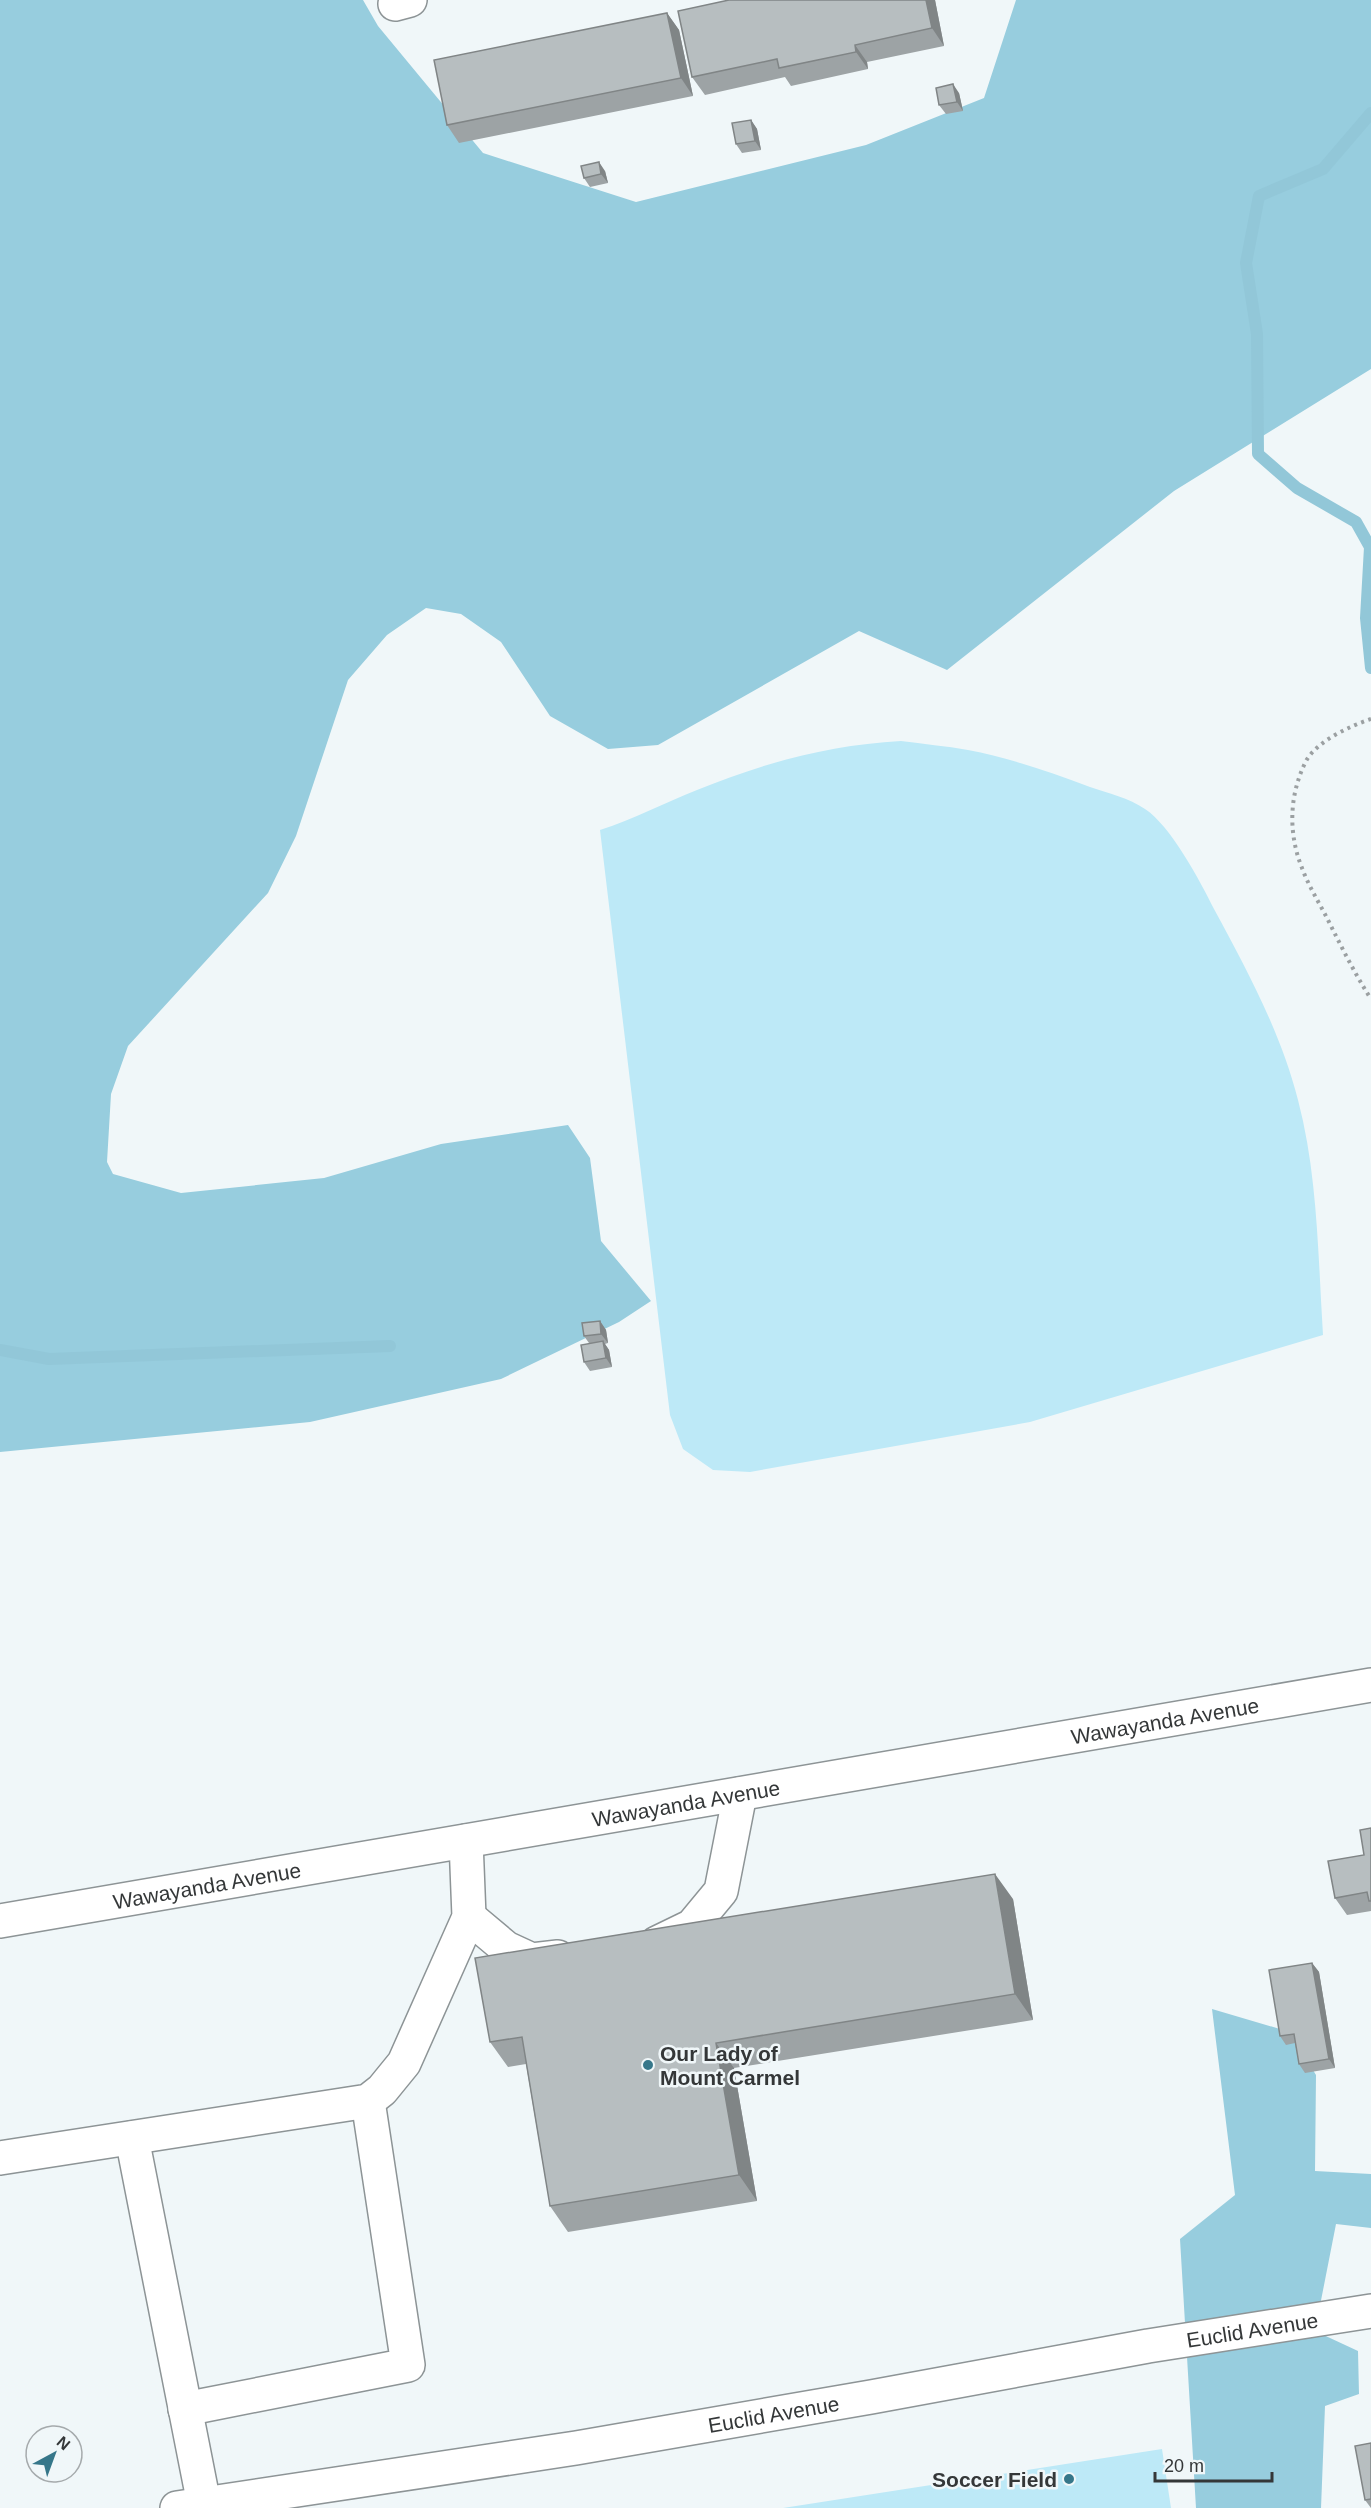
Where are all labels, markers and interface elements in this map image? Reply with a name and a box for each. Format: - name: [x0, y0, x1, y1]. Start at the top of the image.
- street label: Wawayanda Avenue: [1069, 1693, 1261, 1748]
- street label: Wawayanda Avenue: [590, 1775, 782, 1830]
- street label: Wawayanda Avenue: [111, 1858, 303, 1913]
- place label: Our Lady of Mount Carmel: [660, 2042, 800, 2089]
- marker: Our Lady of Mount Carmel: [641, 2058, 655, 2072]
- street label: Euclid Avenue: [1185, 2308, 1320, 2351]
- street label: Euclid Avenue: [706, 2391, 841, 2436]
- north arrow: [24, 2424, 84, 2484]
- text: N: [54, 2433, 73, 2453]
- scale bar: [1155, 2445, 1272, 2483]
- text: 20 m: [1164, 2456, 1204, 2476]
- place label: Soccer Field: [932, 2468, 1057, 2491]
- marker: Soccer Field: [1062, 2472, 1076, 2486]

